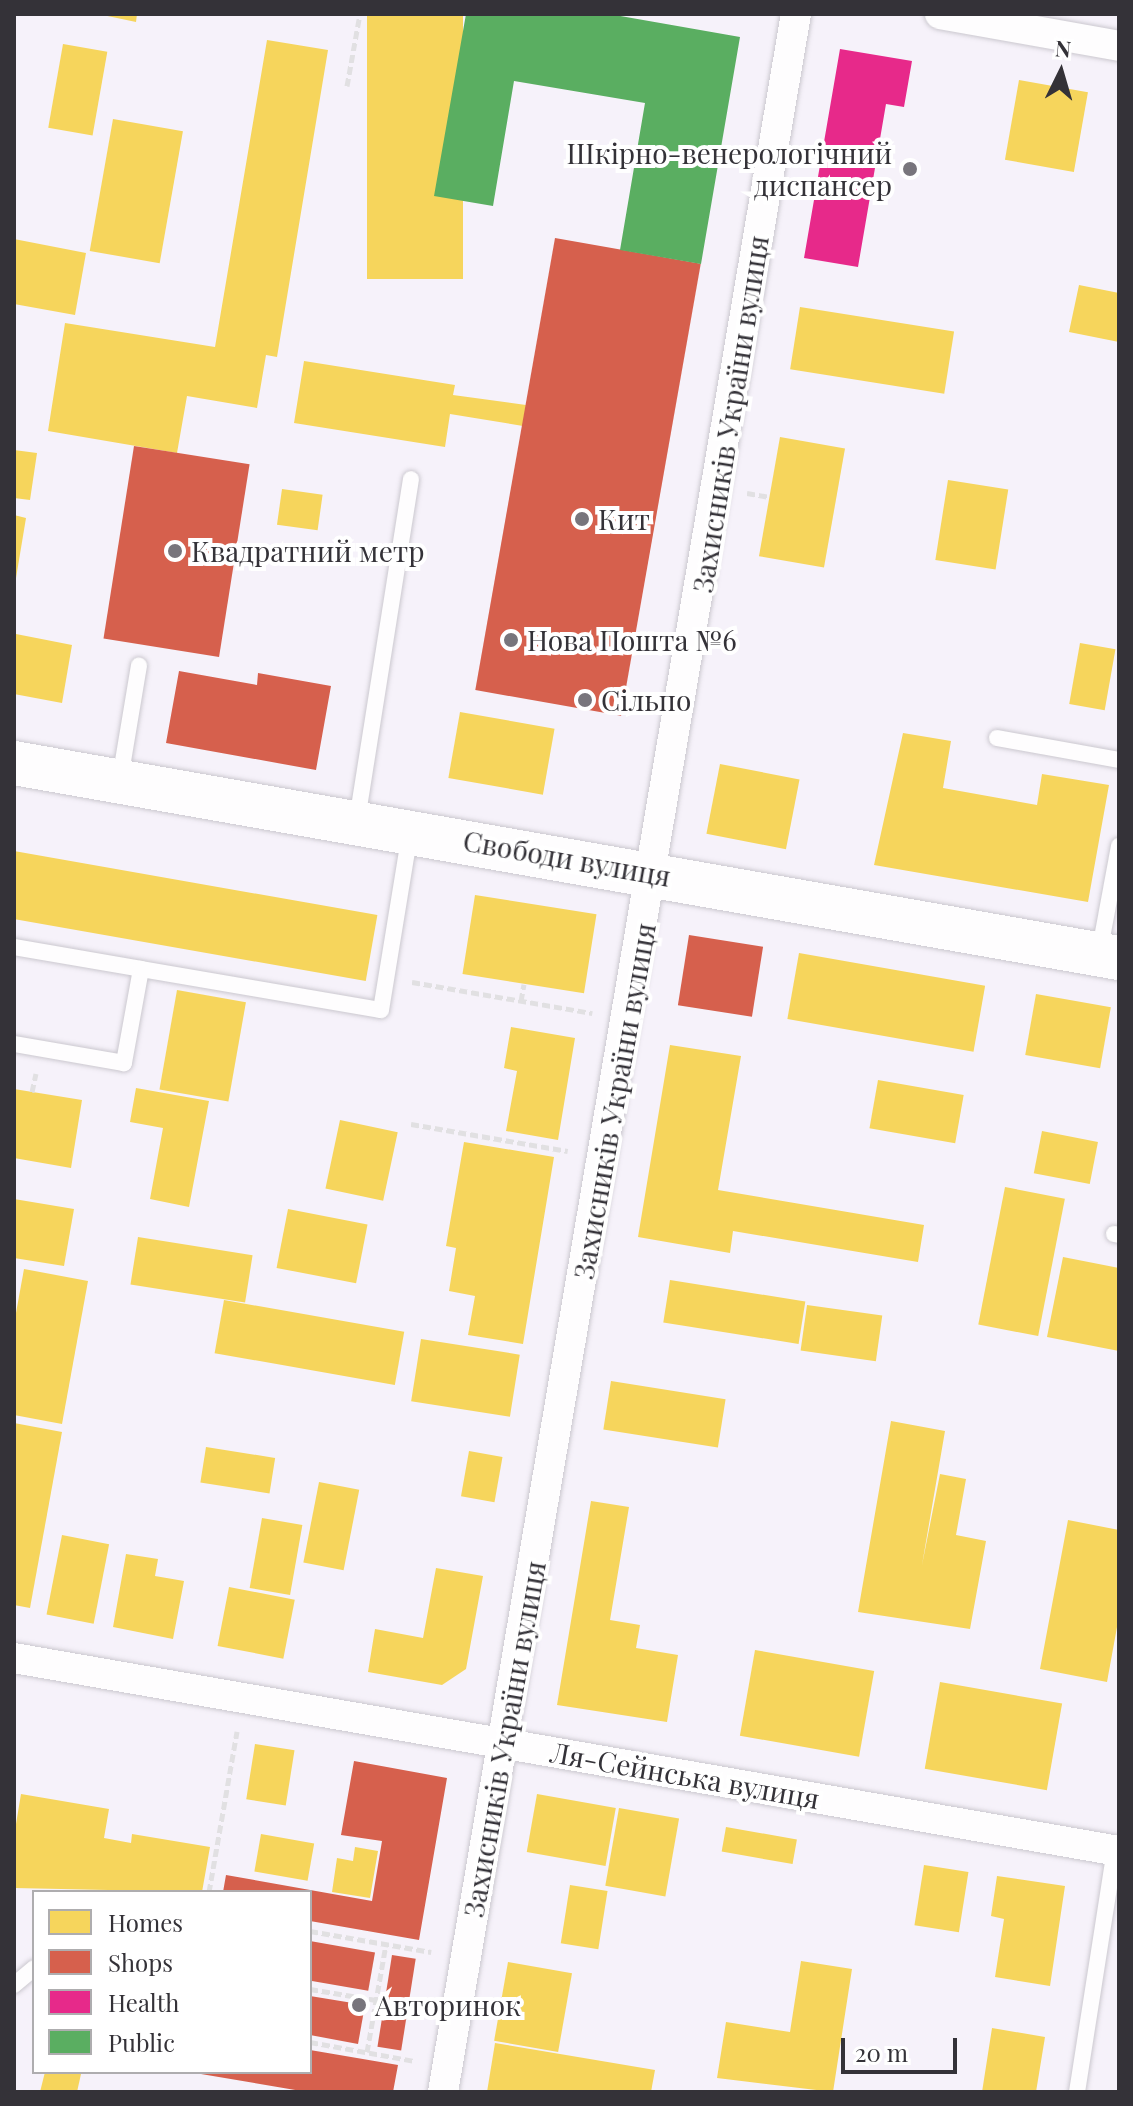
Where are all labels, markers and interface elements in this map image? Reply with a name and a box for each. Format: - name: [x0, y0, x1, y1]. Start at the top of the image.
- north arrow: [1021, 32, 1101, 112]
- text: N: [1054, 32, 1072, 64]
- place label: Шкірно-венерологічний диспансер: [566, 136, 892, 202]
- marker: Шкірно-венерологічний диспансер: [899, 158, 921, 180]
- street label: Захисників України вулиця: [685, 233, 775, 595]
- place label: Кит: [598, 502, 650, 536]
- marker: Кит: [573, 510, 591, 528]
- place label: Квадратний метр: [191, 534, 425, 568]
- marker: Квадратний метр: [166, 542, 184, 560]
- place label: Нова Пошта №6: [527, 623, 737, 657]
- marker: Нова Пошта №6: [502, 631, 520, 649]
- place label: Сільпо: [601, 683, 691, 717]
- marker: Сільпо: [576, 691, 594, 709]
- street label: Свободи вулиця: [461, 823, 673, 893]
- street label: Захисників України вулиця: [566, 920, 662, 1282]
- street label: Захисників України вулиця: [456, 1558, 552, 1920]
- street label: Ля-Сейнська вулиця: [548, 1735, 822, 1815]
- legend: [32, 1890, 312, 2074]
- text: Homes: [108, 1906, 183, 1938]
- text: Shops: [108, 1946, 173, 1978]
- text: Health: [108, 1986, 179, 2018]
- place label: Авторинок: [375, 1988, 521, 2022]
- marker: Авторинок: [350, 1996, 368, 2014]
- scale bar: [845, 2022, 961, 2072]
- text: Public: [108, 2026, 175, 2058]
- text: 20 m: [855, 2036, 908, 2068]

